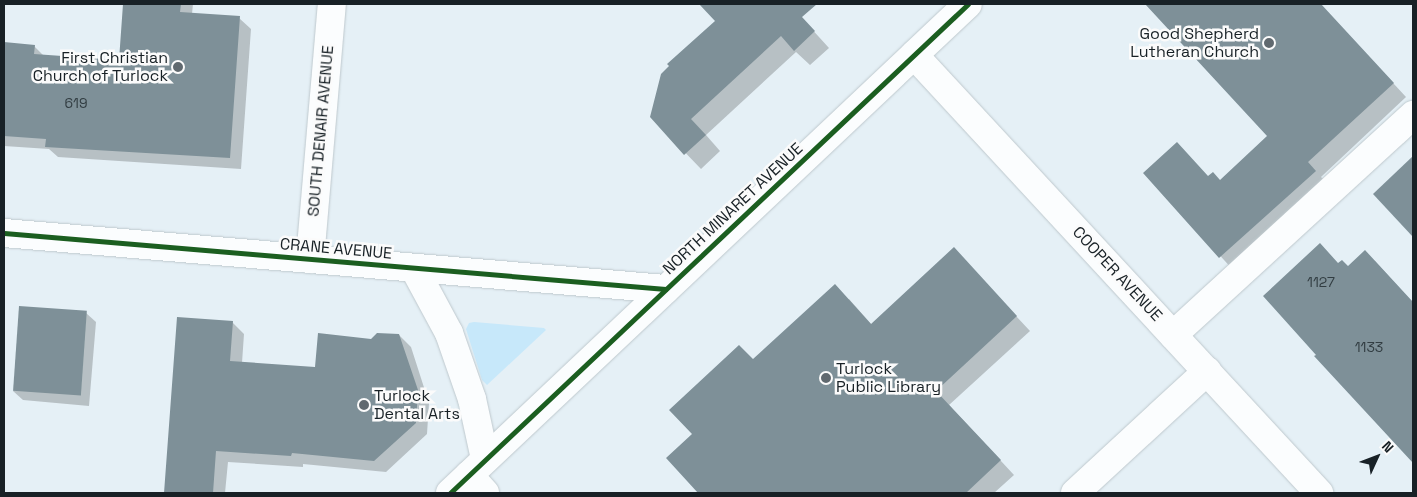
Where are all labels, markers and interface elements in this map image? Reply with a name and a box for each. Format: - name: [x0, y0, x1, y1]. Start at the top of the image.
- place label: Good Shepherd Lutheran Church: [1130, 24, 1259, 62]
- marker: Good Shepherd Lutheran Church: [1263, 37, 1275, 49]
- street label: SOUTH DENAIR AVENUE: [304, 44, 338, 218]
- place label: First Christian Church of Turlock: [32, 48, 168, 86]
- marker: First Christian Church of Turlock: [172, 61, 184, 73]
- house number: 619: [65, 95, 87, 111]
- street label: NORTH MINARET AVENUE: [659, 139, 807, 279]
- street label: COOPER AVENUE: [1068, 222, 1166, 326]
- street label: CRANE AVENUE: [279, 235, 393, 263]
- house number: 1127: [1307, 274, 1335, 290]
- house number: 1133: [1355, 339, 1383, 355]
- place label: Turlock Public Library: [836, 359, 941, 397]
- marker: Turlock Public Library: [820, 372, 832, 384]
- place label: Turlock Dental Arts: [374, 386, 460, 424]
- marker: Turlock Dental Arts: [358, 399, 370, 411]
- north arrow: [1352, 432, 1402, 482]
- text: N: [1378, 437, 1398, 456]

